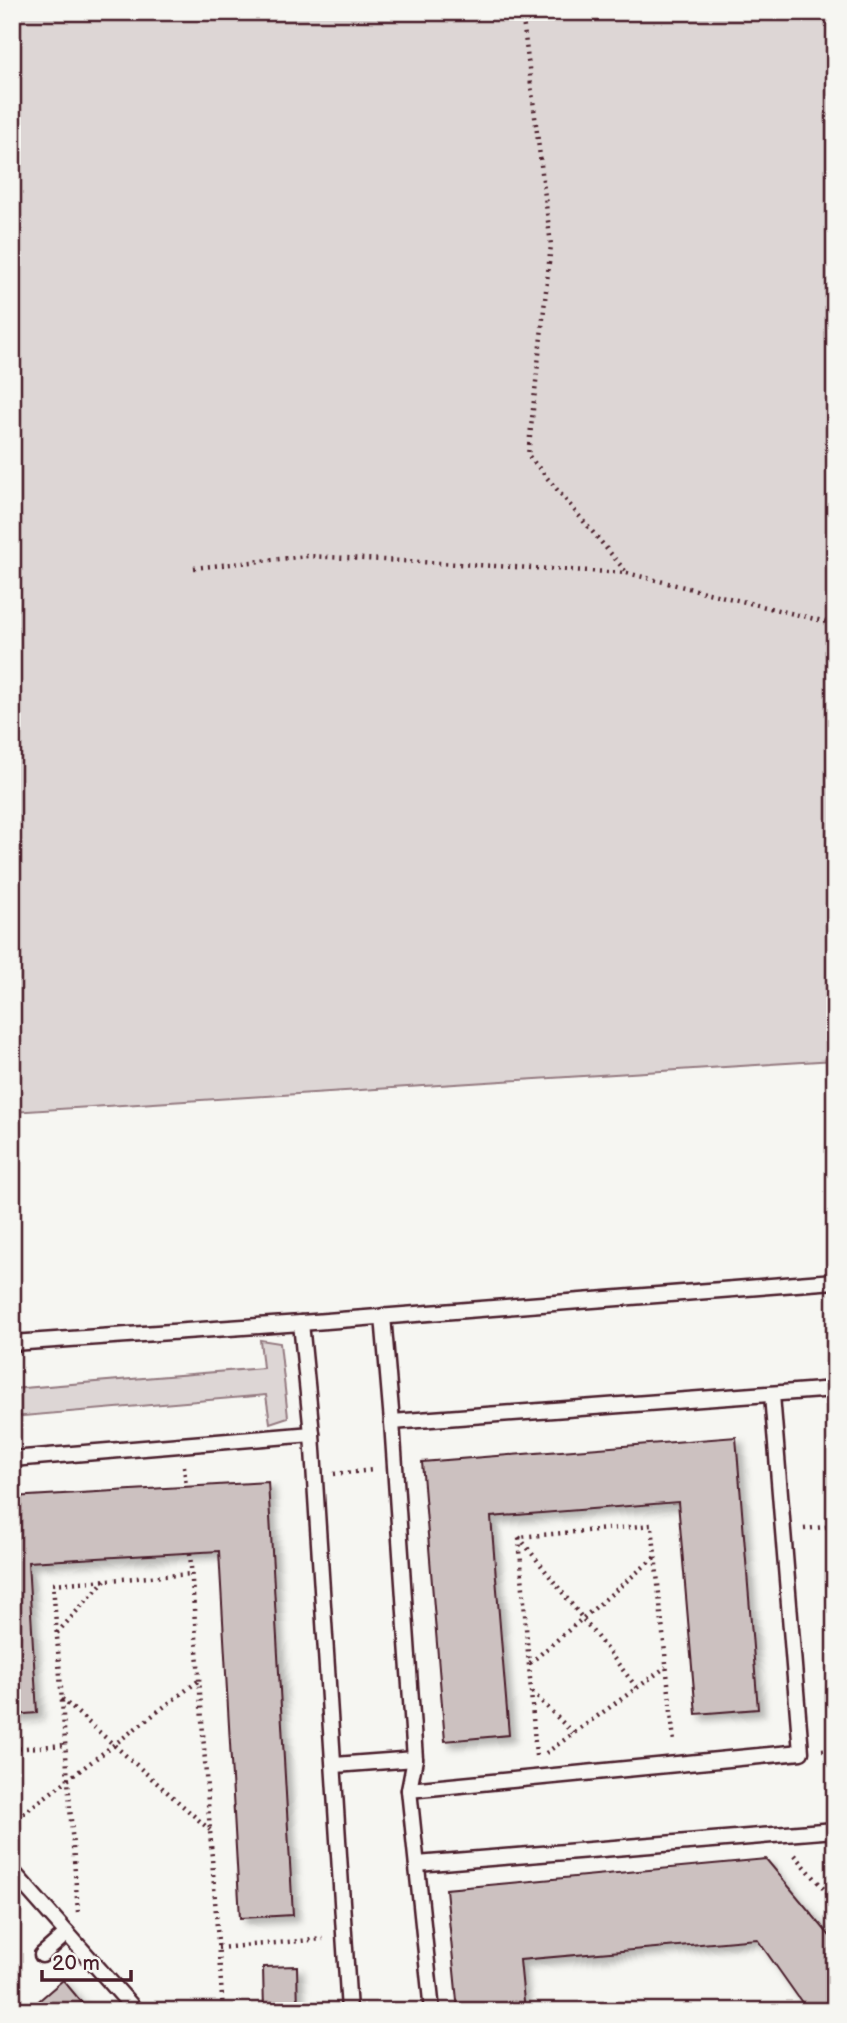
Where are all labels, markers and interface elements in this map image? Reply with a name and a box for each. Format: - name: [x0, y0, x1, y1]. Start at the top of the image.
- scale bar: [42, 1939, 131, 1983]
- text: 20 m: [52, 1951, 100, 1976]

